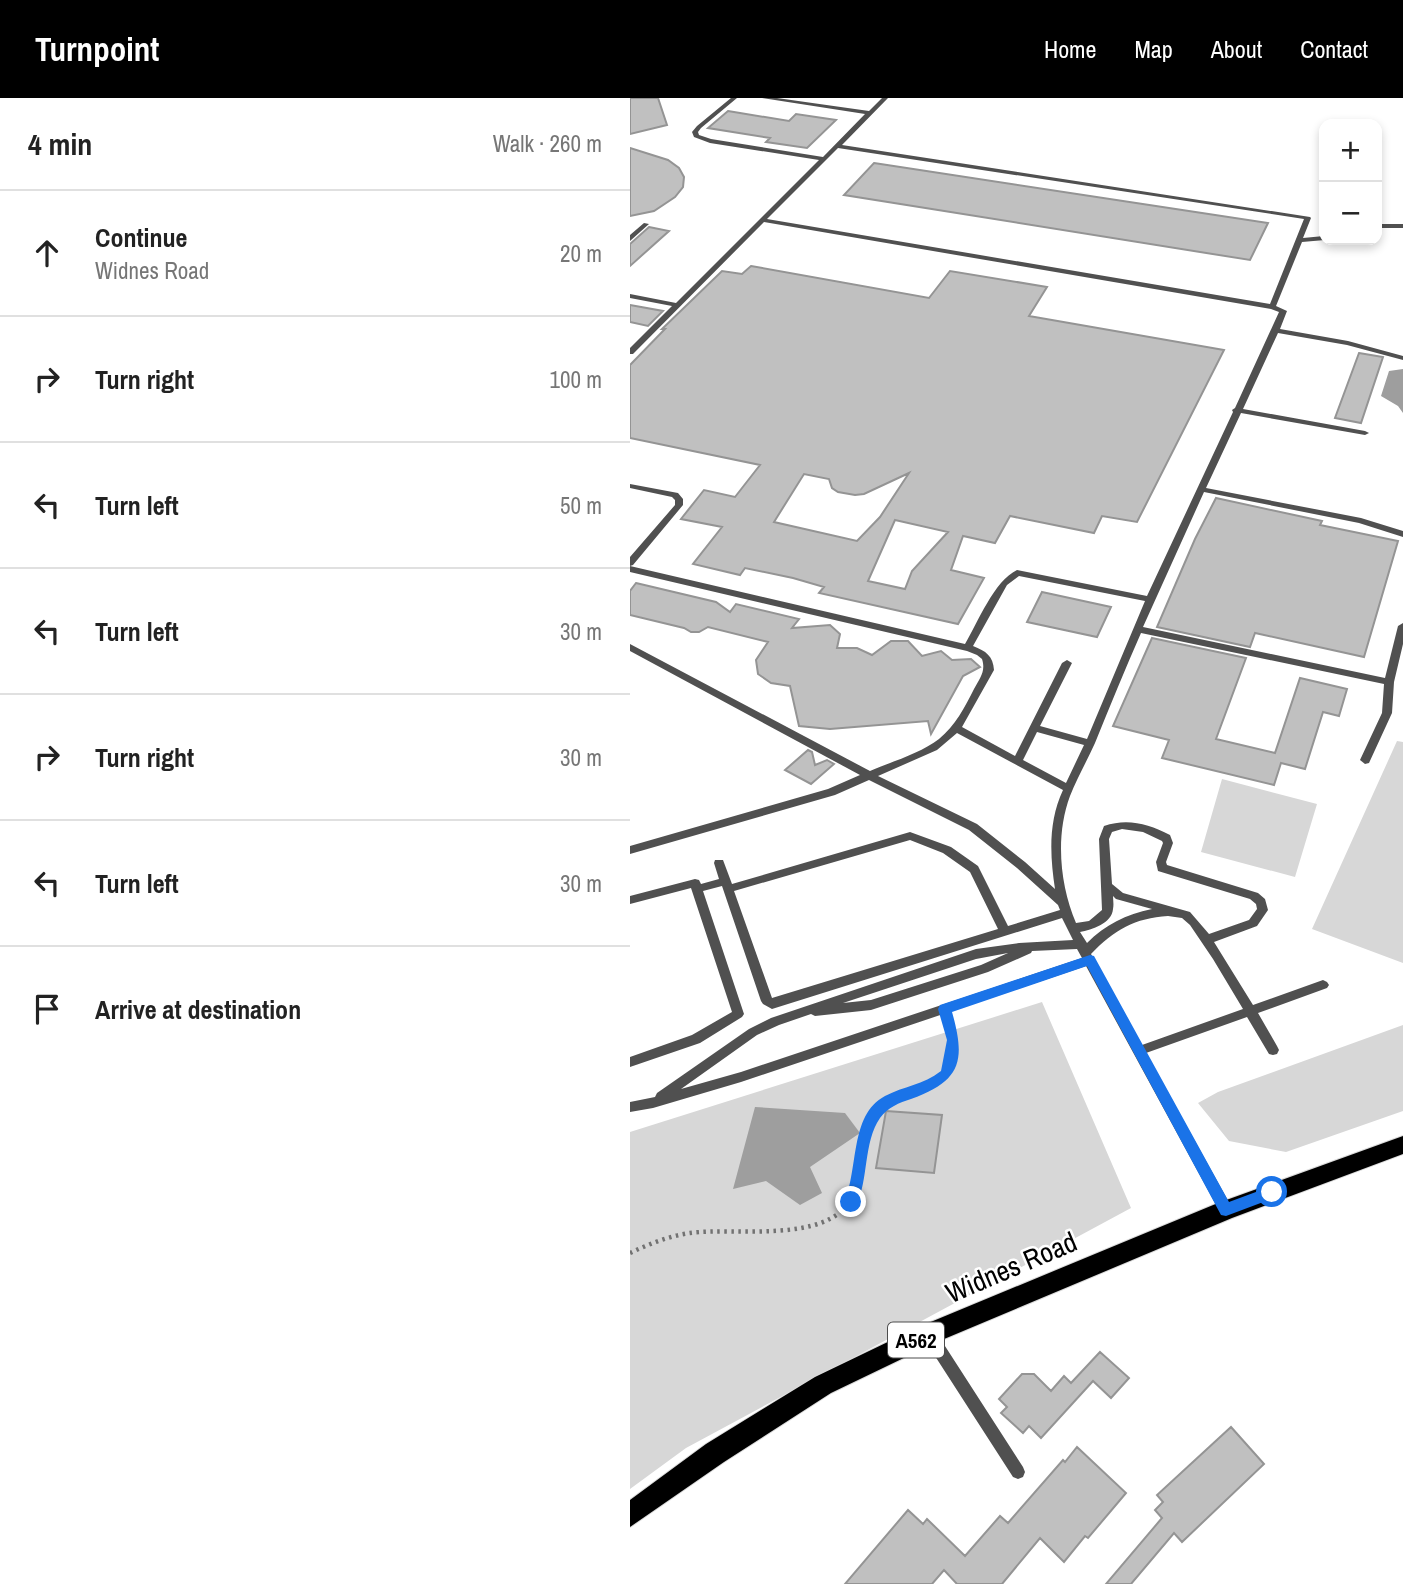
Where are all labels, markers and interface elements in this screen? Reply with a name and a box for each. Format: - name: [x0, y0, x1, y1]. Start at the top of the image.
- text: Turnpoint: [35, 27, 159, 71]
- text: Home: [1044, 33, 1096, 65]
- text: Map: [1134, 33, 1173, 65]
- text: About: [1211, 33, 1262, 65]
- text: Contact: [1300, 33, 1368, 65]
- map controls: [1319, 119, 1382, 245]
- button: +: [1319, 119, 1382, 182]
- text: 4 min: [28, 124, 92, 164]
- text: Walk · 260 m: [493, 128, 602, 159]
- button: −: [1319, 182, 1382, 245]
- text: Continue: [95, 220, 187, 255]
- icon: ahead: [28, 234, 66, 272]
- text: 20 m: [560, 238, 602, 269]
- text: Widnes Road: [95, 255, 209, 286]
- icon: right: [28, 360, 66, 398]
- text: Turn right: [95, 362, 194, 397]
- text: 100 m: [550, 364, 602, 395]
- icon: left: [28, 486, 66, 524]
- text: Turn left: [95, 488, 179, 523]
- text: 50 m: [560, 490, 602, 521]
- icon: left: [28, 612, 66, 650]
- text: Turn left: [95, 614, 179, 649]
- text: 30 m: [560, 616, 602, 647]
- icon: right: [28, 738, 66, 776]
- text: Turn right: [95, 740, 194, 775]
- text: 30 m: [560, 742, 602, 773]
- icon: left: [28, 864, 66, 902]
- text: Turn left: [95, 866, 179, 901]
- text: 30 m: [560, 868, 602, 899]
- icon: arrive: [28, 990, 66, 1028]
- text: Arrive at destination: [95, 992, 301, 1027]
- route start: [1256, 1176, 1287, 1207]
- route end: [835, 1186, 866, 1217]
- street label: Widnes Road: [940, 1222, 1082, 1312]
- road number: A562: [888, 1322, 944, 1358]

